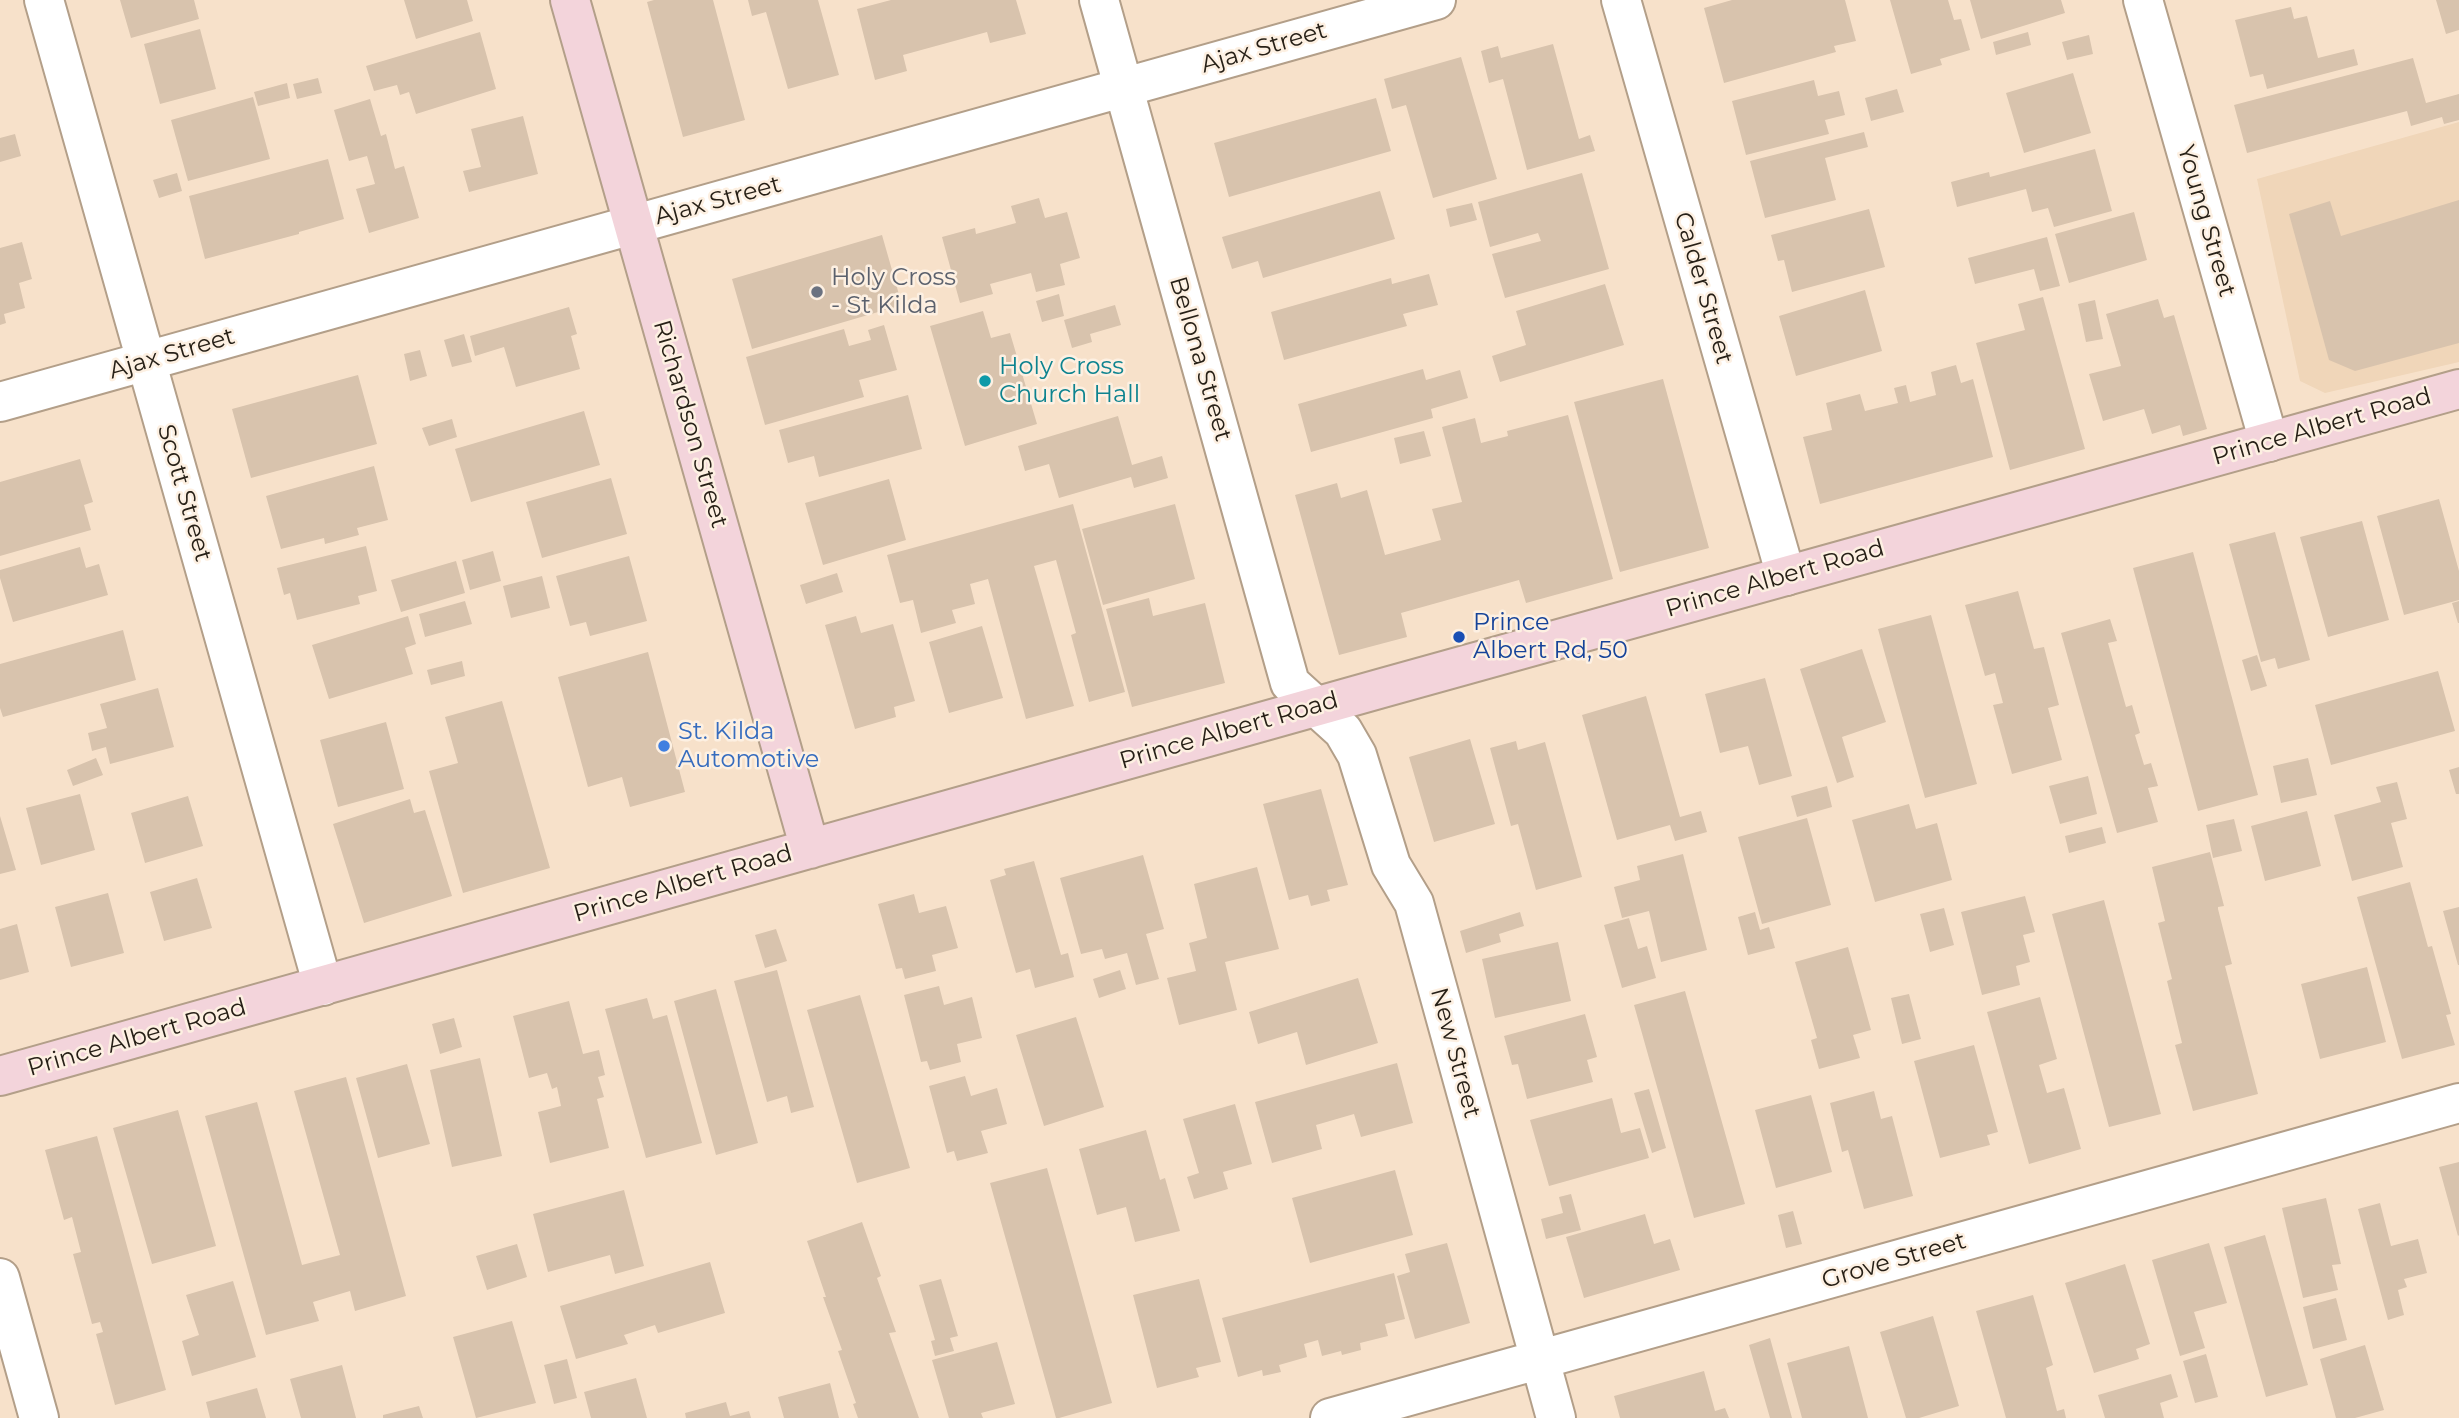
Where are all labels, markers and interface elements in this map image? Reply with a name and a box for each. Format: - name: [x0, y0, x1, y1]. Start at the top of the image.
- street label: Ajax Street: [1198, 16, 1330, 80]
- street label: Young Street: [2171, 142, 2241, 300]
- street label: Ajax Street: [652, 170, 784, 232]
- street label: Calder Street: [1668, 209, 1738, 367]
- place label: Holy Cross - St Kilda: [831, 264, 956, 320]
- street label: Bellona Street: [1163, 273, 1237, 445]
- marker: Holy Cross - St Kilda: [809, 284, 825, 300]
- street label: Richardson Street: [647, 317, 733, 531]
- street label: Ajax Street: [106, 322, 238, 386]
- place label: Holy Cross Church Hall: [999, 353, 1140, 409]
- marker: Holy Cross Church Hall: [977, 373, 993, 389]
- street label: Prince Albert Road: [2209, 382, 2435, 472]
- street label: Scott Street: [151, 421, 217, 565]
- street label: Prince Albert Road: [1662, 534, 1888, 624]
- place label: Prince Albert Rd, 50: [1473, 609, 1628, 665]
- marker: Prince Albert Rd, 50: [1451, 629, 1467, 645]
- street label: Prince Albert Road: [1116, 686, 1342, 776]
- place label: St. Kilda Automotive: [678, 718, 819, 774]
- marker: St. Kilda Automotive: [656, 738, 672, 754]
- street label: Prince Albert Road: [570, 839, 796, 929]
- street label: New Street: [1424, 985, 1486, 1121]
- street label: Prince Albert Road: [24, 993, 250, 1083]
- street label: Grove Street: [1819, 1227, 1969, 1295]

